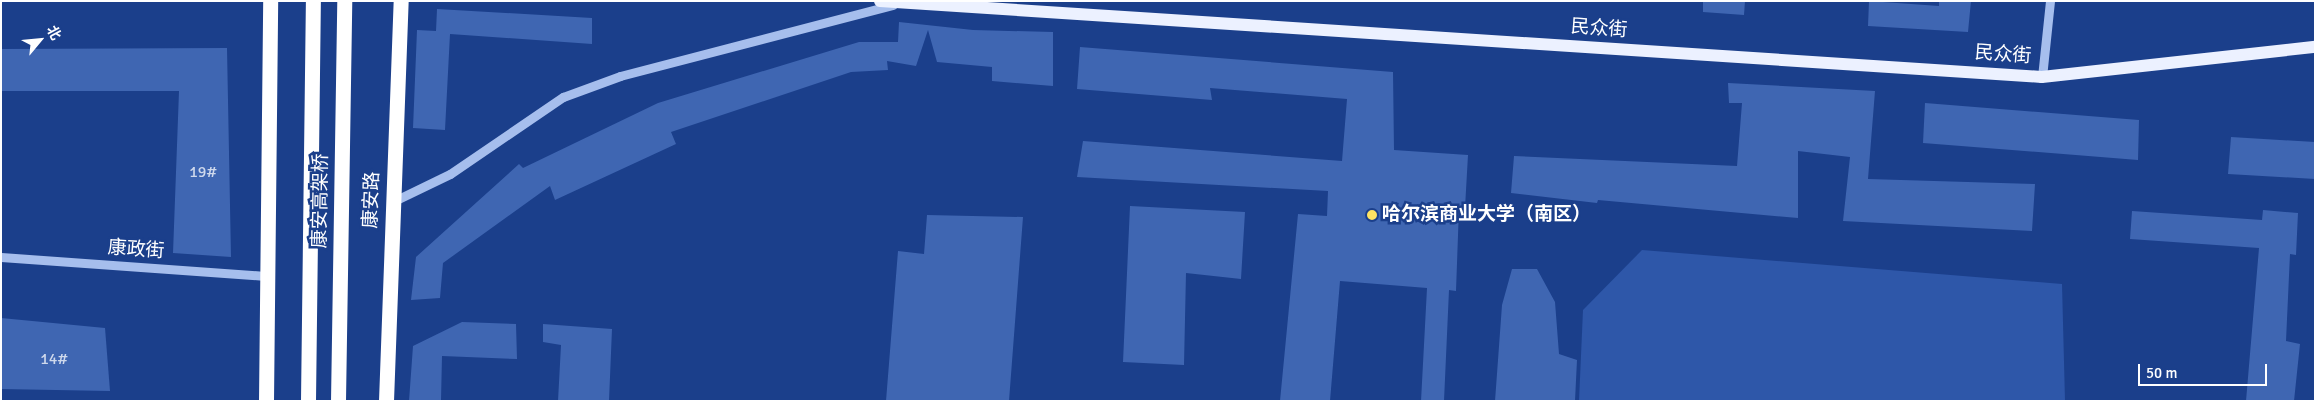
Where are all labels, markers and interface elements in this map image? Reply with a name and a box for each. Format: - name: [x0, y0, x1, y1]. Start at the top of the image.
- north arrow: [15, 15, 65, 65]
- street label: 民众街: [1570, 16, 1628, 42]
- text: 北: [43, 23, 64, 43]
- street label: 民众街: [1974, 42, 2032, 68]
- street label: 康安高架桥: [309, 153, 333, 249]
- house number: 19#: [189, 162, 217, 182]
- street label: 康安路: [360, 171, 384, 229]
- place label: 哈尔滨商业大学（南区）: [1382, 204, 1591, 226]
- marker: 哈尔滨商业大学（南区）: [1366, 209, 1378, 221]
- street label: 康政街: [107, 237, 165, 263]
- house number: 14#: [40, 349, 68, 369]
- scale bar: [2141, 354, 2270, 386]
- text: 50 m: [2146, 364, 2177, 382]

